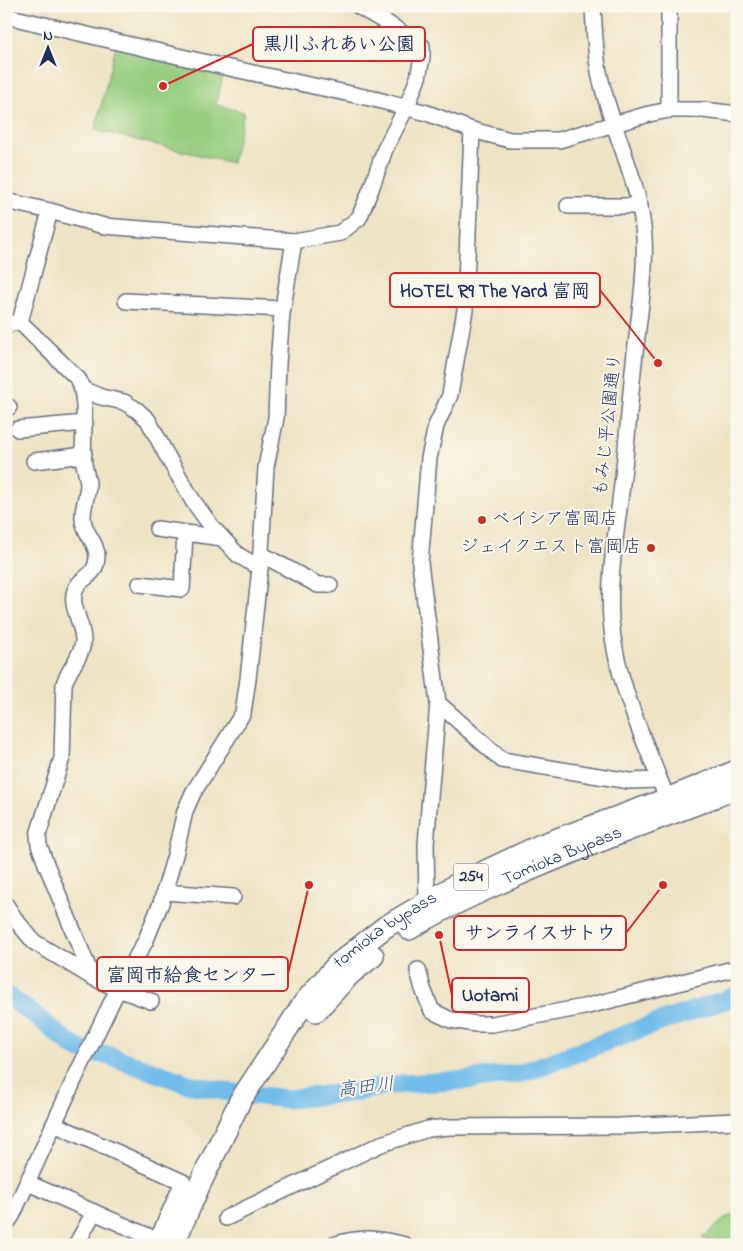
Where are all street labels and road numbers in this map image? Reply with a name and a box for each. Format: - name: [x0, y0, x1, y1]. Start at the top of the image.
- street label: もみじ平公園通り: [589, 352, 629, 498]
- street label: Tomioka Bypass: [499, 820, 626, 893]
- road number: 254: [454, 864, 488, 890]
- street label: tomioka bypass: [328, 886, 442, 976]

